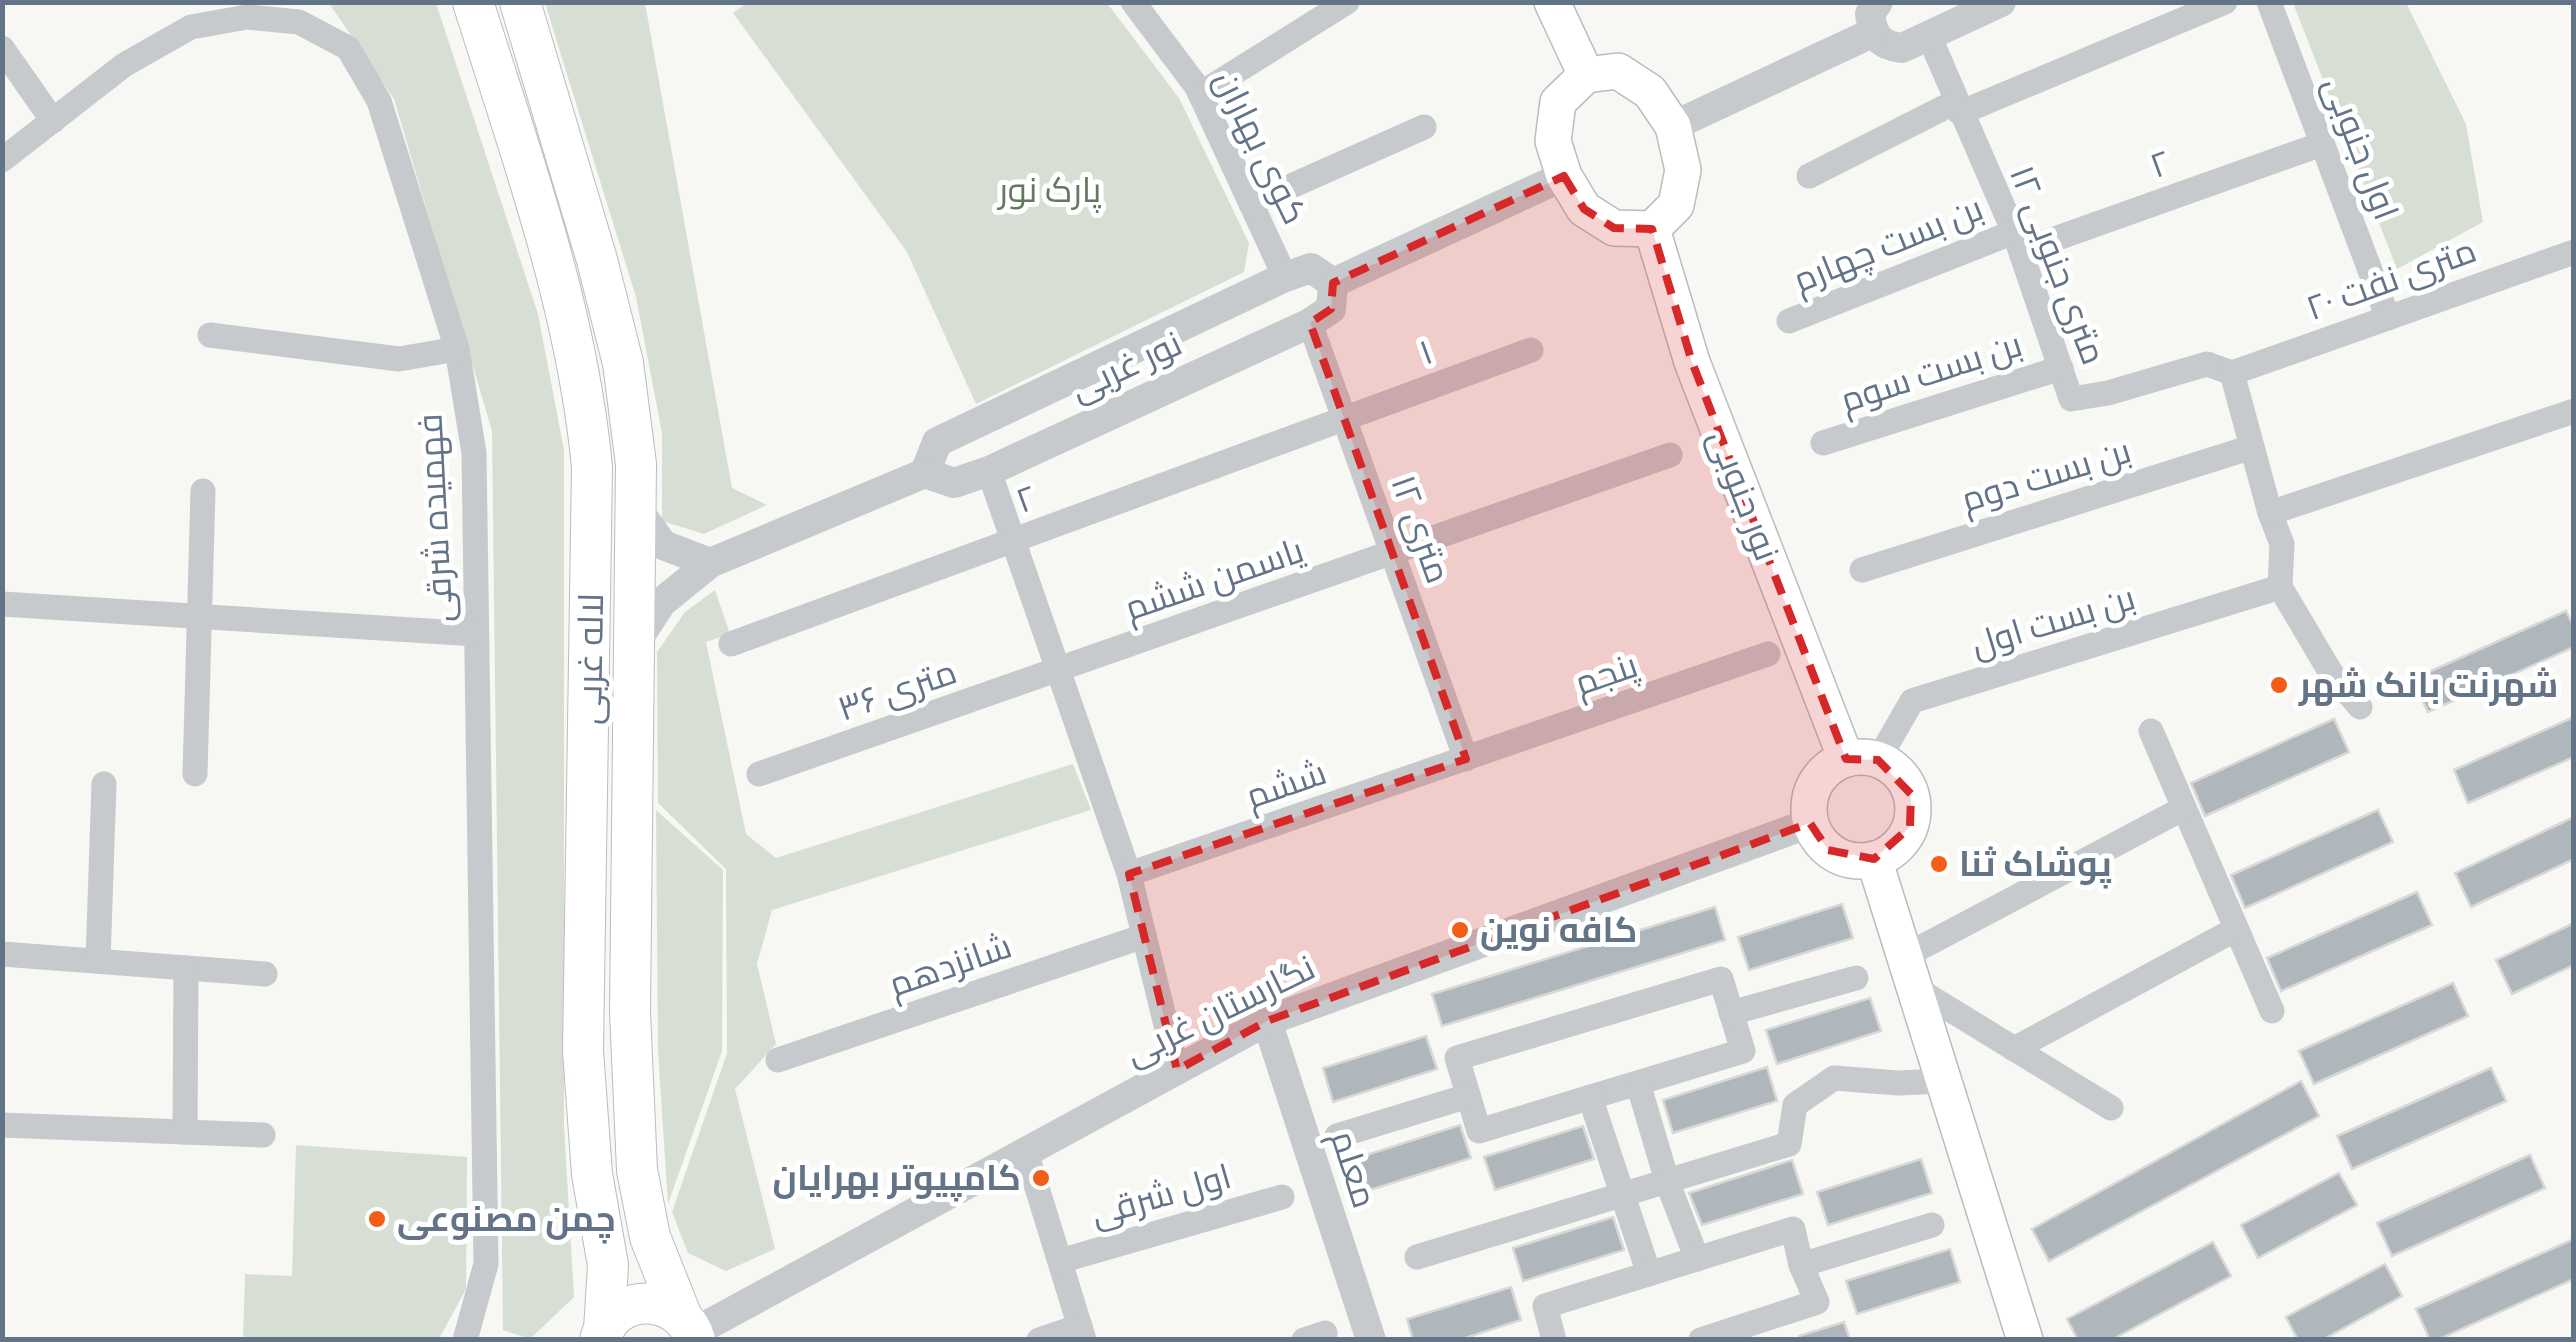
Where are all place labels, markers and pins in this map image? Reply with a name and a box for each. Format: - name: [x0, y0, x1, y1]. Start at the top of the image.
- place label: شهرنت بانک شهر: [2298, 657, 2558, 711]
- marker: شهرنت بانک شهر: [2268, 674, 2290, 696]
- place label: پوشاک ثنا: [1959, 836, 2112, 890]
- marker: پوشاک ثنا: [1928, 853, 1950, 875]
- place label: کافه نوین: [1480, 902, 1637, 956]
- marker: کافه نوین: [1449, 919, 1471, 941]
- place label: کامپیوتر بهرایان: [773, 1150, 1021, 1204]
- marker: کامپیوتر بهرایان: [1030, 1167, 1052, 1189]
- place label: چمن مصنوعی: [397, 1191, 616, 1245]
- marker: چمن مصنوعی: [366, 1208, 388, 1230]

